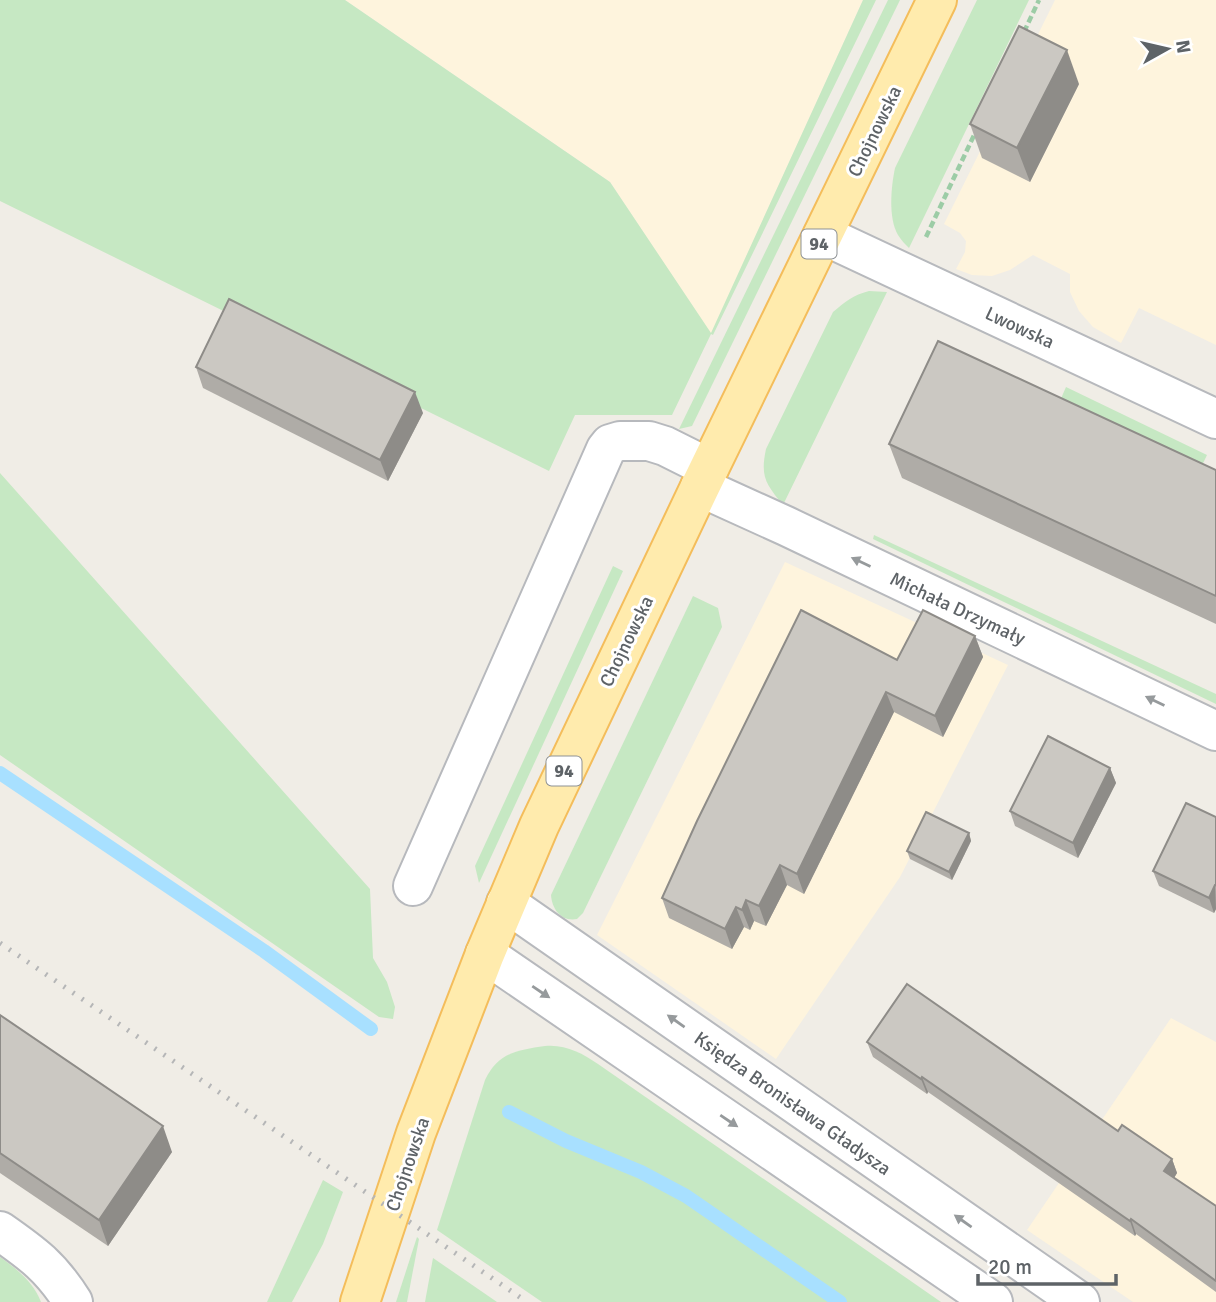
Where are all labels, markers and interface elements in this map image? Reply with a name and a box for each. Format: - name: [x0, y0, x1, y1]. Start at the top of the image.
- north arrow: [1132, 14, 1202, 84]
- text: N: [1170, 39, 1196, 55]
- street label: Chojnowska: [843, 82, 907, 181]
- road number: 94: [802, 230, 836, 258]
- street label: Lwowska: [981, 301, 1058, 354]
- one-way arrow: [851, 556, 871, 567]
- street label: Michała Drzymały: [886, 567, 1029, 651]
- street label: Chojnowska: [595, 592, 659, 691]
- one-way arrow: [1145, 696, 1165, 707]
- road number: 94: [546, 756, 582, 786]
- one-way arrow: [532, 985, 550, 999]
- one-way arrow: [667, 1014, 685, 1028]
- street label: Księdza Bronisława Gładysza: [689, 1027, 896, 1181]
- street label: Chojnowska: [381, 1114, 435, 1215]
- one-way arrow: [719, 1114, 738, 1127]
- one-way arrow: [954, 1214, 972, 1228]
- scale bar: [978, 1242, 1116, 1286]
- text: 20 m: [988, 1254, 1032, 1280]

